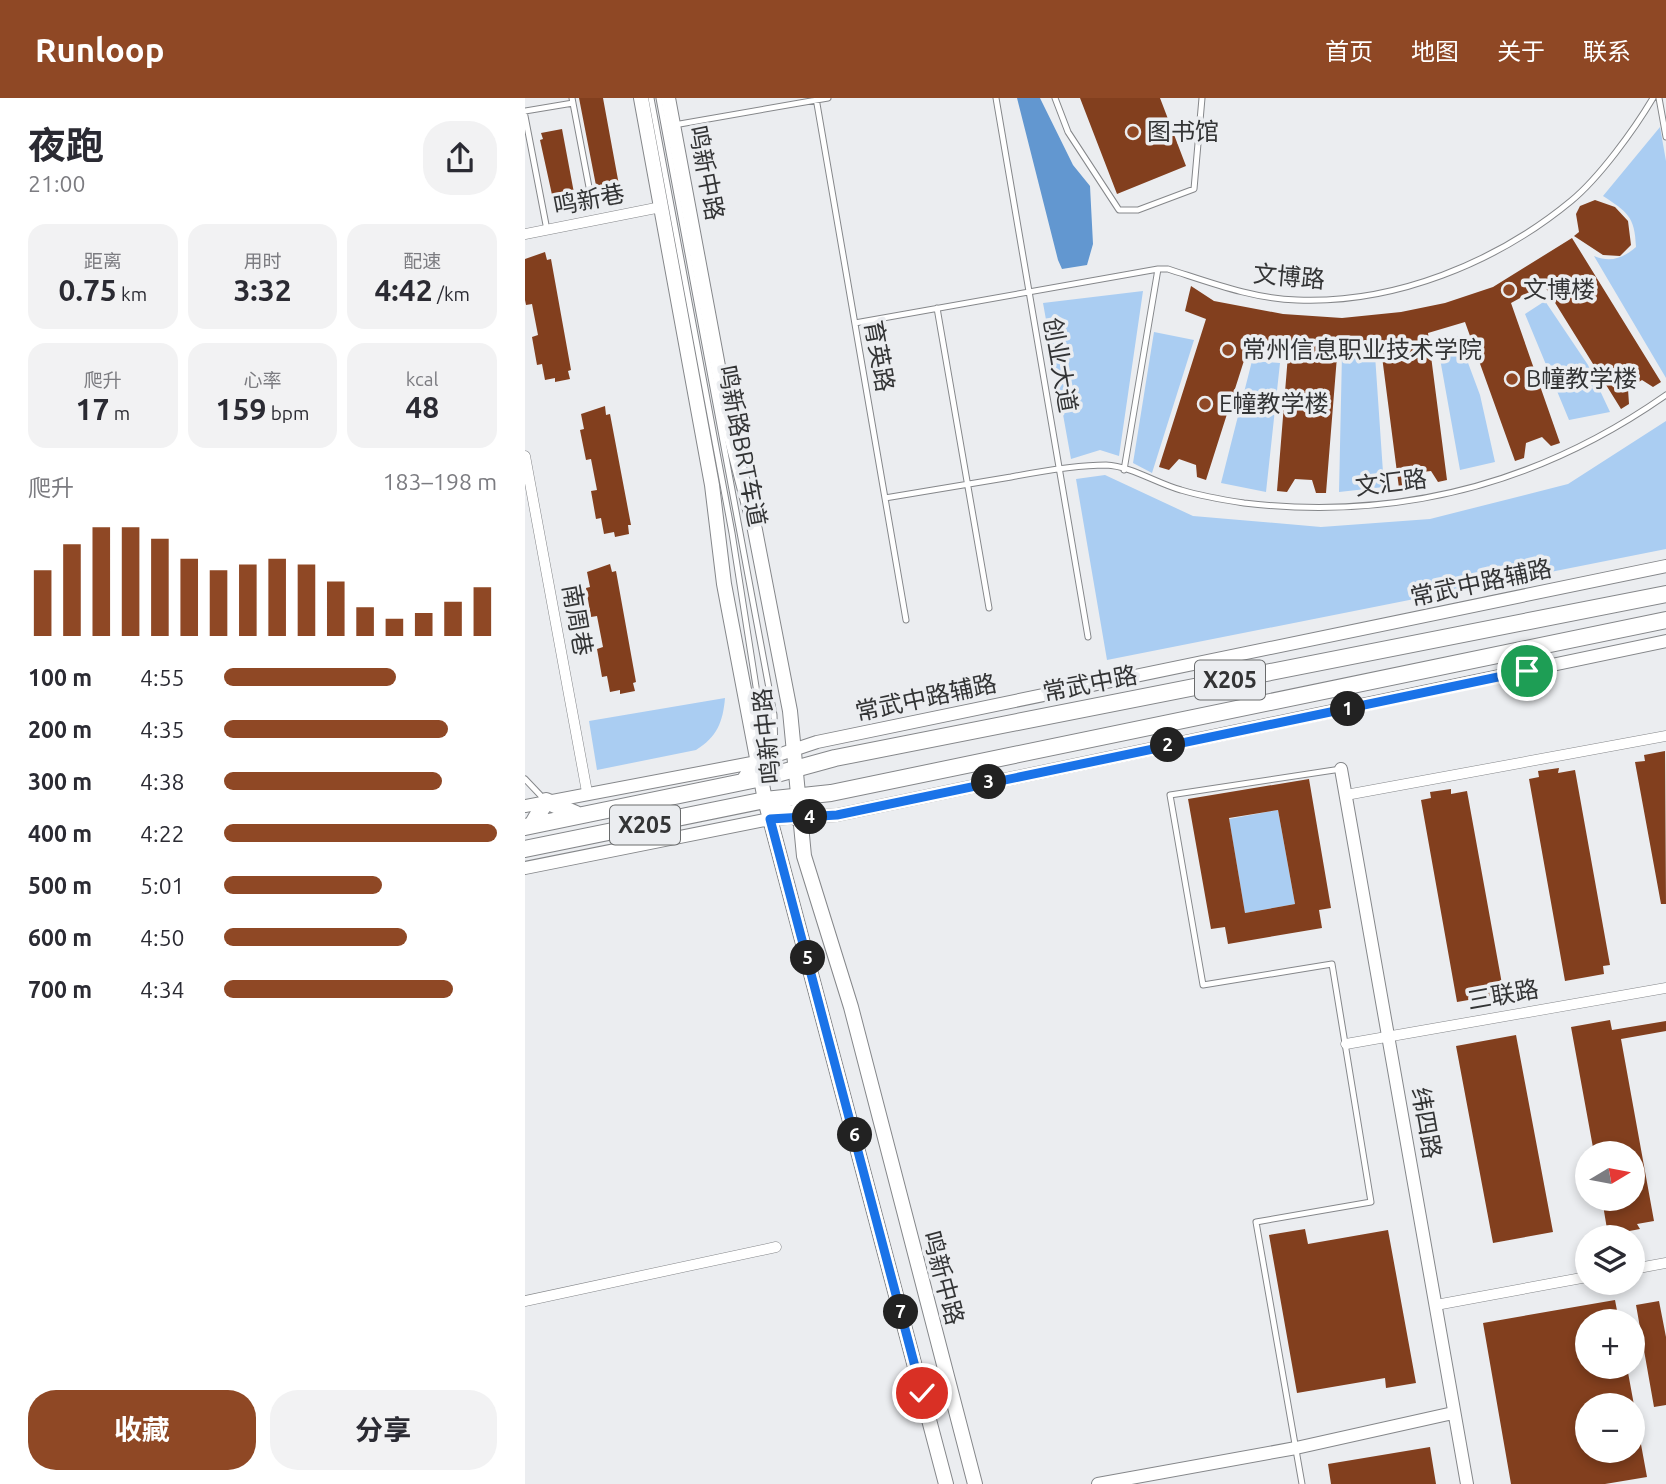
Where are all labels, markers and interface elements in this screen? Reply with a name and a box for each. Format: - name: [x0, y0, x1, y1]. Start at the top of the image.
- text: Runloop: [35, 31, 165, 68]
- text: 首页: [1325, 38, 1373, 65]
- text: 地图: [1411, 38, 1459, 65]
- text: 关于: [1497, 38, 1545, 65]
- text: 联系: [1583, 38, 1631, 65]
- place label: 图书馆: [1147, 118, 1219, 145]
- button: share: [423, 121, 497, 195]
- street label: 鸣新中路: [684, 123, 729, 223]
- text: 夜跑: [28, 124, 104, 166]
- marker: 图书馆: [1125, 124, 1141, 140]
- text: 21:00: [28, 171, 86, 196]
- street label: 鸣新巷: [551, 179, 627, 220]
- text: 距离: [84, 250, 122, 272]
- text: 用时: [243, 250, 282, 272]
- text: 配速: [403, 250, 441, 272]
- street label: 文博路: [1252, 260, 1326, 293]
- text: 0.75: [59, 273, 117, 307]
- text: 3:32: [233, 273, 292, 307]
- text: 4:42: [374, 273, 433, 307]
- place label: 文博楼: [1523, 276, 1595, 303]
- marker: 文博楼: [1501, 282, 1517, 298]
- text: km: [117, 283, 147, 305]
- text: /km: [433, 283, 470, 305]
- street label: 创业大道: [1039, 315, 1082, 415]
- street label: 育英路: [860, 318, 899, 394]
- place label: 常州信息职业技术学院: [1242, 336, 1482, 363]
- marker: 常州信息职业技术学院: [1220, 342, 1236, 358]
- street label: 鸣新路BRT车道: [714, 363, 771, 529]
- place label: B幢教学楼: [1526, 365, 1637, 392]
- text: kcal: [406, 368, 439, 390]
- text: 爬升: [84, 369, 122, 391]
- text: 心率: [243, 369, 282, 391]
- marker: B幢教学楼: [1504, 371, 1520, 387]
- text: 48: [405, 390, 439, 424]
- place label: E幢教学楼: [1219, 390, 1328, 417]
- text: 17: [76, 392, 109, 426]
- text: 159: [216, 392, 266, 426]
- marker: E幢教学楼: [1197, 396, 1213, 412]
- text: m: [109, 402, 130, 424]
- text: bpm: [266, 402, 309, 424]
- street label: 文汇路: [1354, 465, 1428, 500]
- text: 183–198 m: [383, 469, 497, 494]
- text: 爬升: [28, 475, 74, 500]
- street label: 常武中路辅路: [1408, 554, 1554, 611]
- street label: 南周巷: [558, 582, 597, 658]
- pin: [1497, 641, 1557, 701]
- icon: arrive: [1508, 652, 1546, 690]
- road number: X205: [1195, 660, 1265, 700]
- street label: 常武中路: [1040, 661, 1140, 706]
- text: 100 m: [28, 665, 92, 690]
- text: 4:55: [140, 665, 185, 690]
- street label: 常武中路辅路: [853, 669, 999, 726]
- street label: 鸣新中路: [748, 687, 785, 785]
- pin: 1: [1331, 692, 1365, 726]
- text: 1: [1342, 697, 1353, 719]
- text: 200 m: [28, 717, 92, 742]
- text: 4:35: [140, 717, 185, 742]
- pin: 2: [1151, 728, 1185, 762]
- text: 2: [1162, 733, 1173, 755]
- pin: 3: [972, 764, 1007, 800]
- text: 300 m: [28, 769, 92, 794]
- text: 4:38: [140, 769, 185, 794]
- text: 3: [983, 770, 994, 792]
- pin: 4: [793, 800, 827, 834]
- text: 4: [804, 805, 815, 827]
- road number: X205: [610, 806, 680, 845]
- text: 400 m: [28, 821, 92, 846]
- text: 4:22: [140, 821, 185, 846]
- text: 500 m: [28, 873, 92, 898]
- text: 5:01: [140, 873, 185, 898]
- text: 600 m: [28, 925, 92, 950]
- text: 4:50: [140, 925, 185, 950]
- pin: 5: [791, 940, 825, 976]
- text: 5: [802, 946, 813, 968]
- street label: 三联路: [1465, 975, 1541, 1014]
- text: 700 m: [28, 977, 92, 1002]
- text: 4:34: [140, 977, 185, 1002]
- street label: 纬四路: [1407, 1085, 1446, 1161]
- pin: 6: [837, 1118, 873, 1152]
- text: 6: [849, 1123, 860, 1145]
- north arrow: [1575, 1141, 1645, 1211]
- map controls: [1575, 1141, 1645, 1463]
- button: layers: [1575, 1225, 1645, 1295]
- street label: 鸣新中路: [918, 1228, 969, 1328]
- pin: 7: [883, 1294, 919, 1330]
- text: 7: [895, 1300, 906, 1322]
- button: +: [1575, 1309, 1645, 1379]
- pin: [892, 1363, 952, 1423]
- icon: check: [903, 1374, 941, 1412]
- button: 收藏: [28, 1390, 256, 1470]
- button: 分享: [270, 1390, 497, 1470]
- button: −: [1575, 1393, 1645, 1463]

